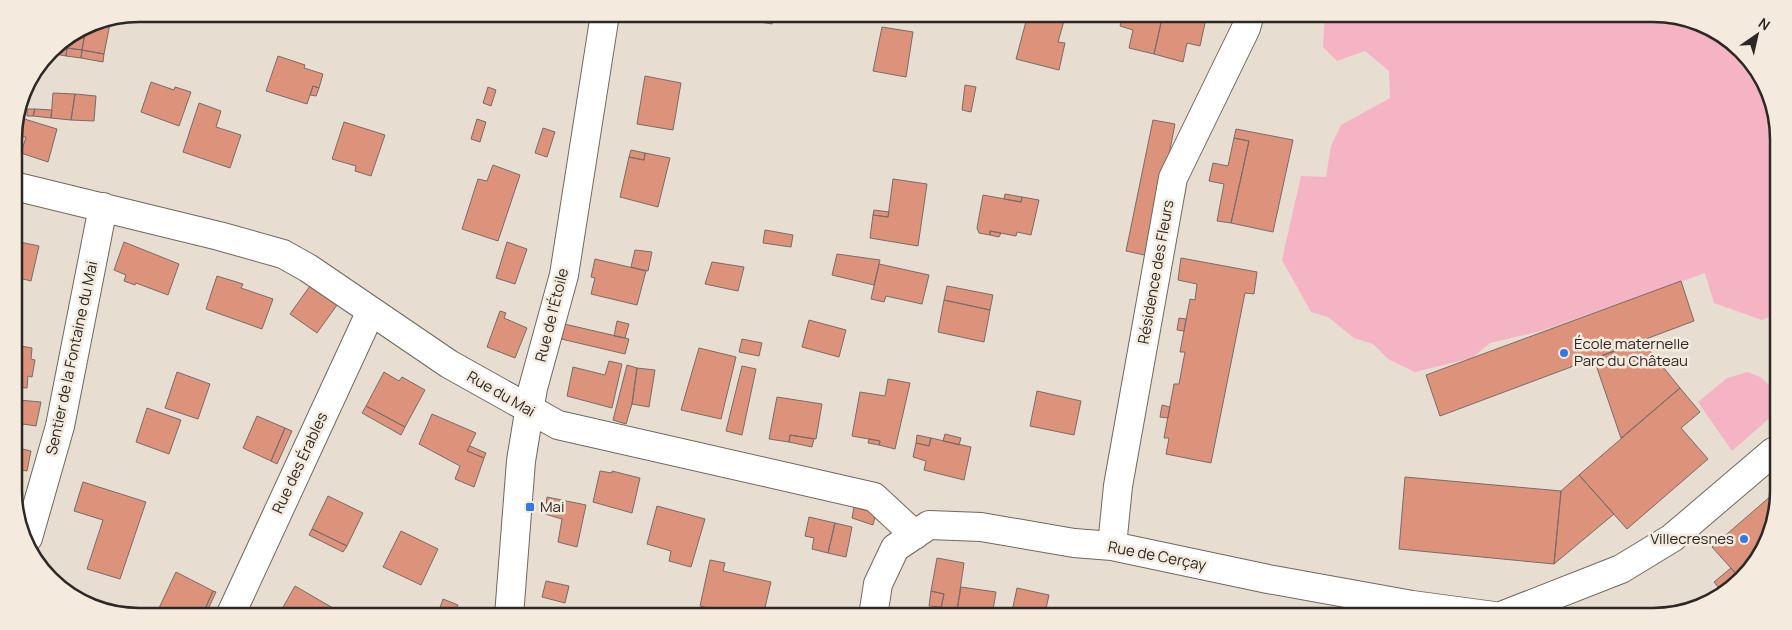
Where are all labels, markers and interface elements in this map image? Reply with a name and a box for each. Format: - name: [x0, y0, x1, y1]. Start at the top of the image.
- north arrow: [1732, 10, 1782, 60]
- text: N: [1755, 13, 1774, 34]
- street label: Résidence des Fleurs: [1132, 198, 1179, 346]
- street label: Sentier de la Fontaine du Mai: [41, 259, 102, 457]
- street label: Rue de l'Étoile: [530, 266, 573, 364]
- place label: École maternelle Parc du Château: [1574, 333, 1689, 371]
- marker: École maternelle Parc du Château: [1558, 347, 1570, 359]
- street label: Rue du Mai: [463, 366, 539, 422]
- street label: Rue des Érables: [267, 409, 332, 517]
- place label: Mai: [540, 496, 564, 517]
- marker: Mai: [524, 501, 536, 513]
- place label: Villecresnes: [1650, 528, 1734, 549]
- marker: Villecresnes: [1738, 533, 1750, 545]
- street label: Rue de Cerçay: [1106, 536, 1208, 575]

